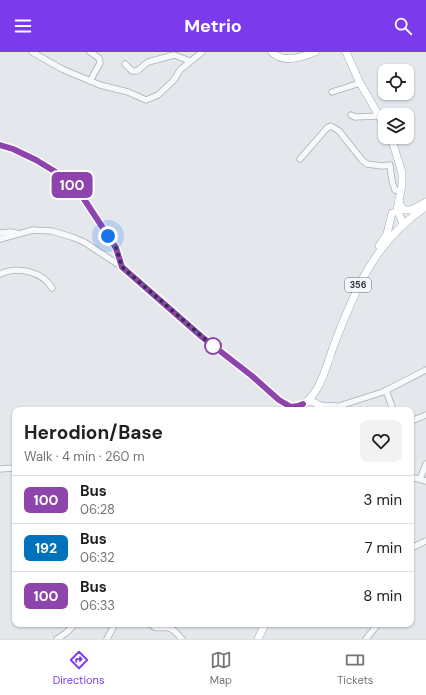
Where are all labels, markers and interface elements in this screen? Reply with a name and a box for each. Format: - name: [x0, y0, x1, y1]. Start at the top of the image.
- text: Metrio: [184, 14, 242, 38]
- icon: menu: [12, 15, 34, 37]
- icon: search: [392, 15, 414, 37]
- map controls: [378, 64, 414, 144]
- button: locate: [378, 64, 414, 100]
- button: layers: [378, 108, 414, 144]
- line badge: 100: [49, 172, 95, 198]
- text: 100: [60, 176, 84, 194]
- your location: [98, 226, 118, 246]
- road number: 356: [345, 278, 371, 292]
- unlabelled marker: [204, 337, 222, 355]
- text: Herodion/Base: [24, 420, 163, 445]
- button: heart: [360, 420, 402, 462]
- text: Walk · 4 min · 260 m: [24, 448, 145, 465]
- text: Bus: [80, 481, 107, 501]
- text: 3 min: [364, 490, 402, 510]
- text: 100: [34, 491, 58, 509]
- text: 06:28: [80, 501, 115, 518]
- text: Bus: [80, 529, 107, 549]
- text: 7 min: [364, 538, 402, 558]
- text: 192: [35, 539, 57, 557]
- text: 06:32: [80, 549, 115, 566]
- text: Bus: [80, 577, 107, 597]
- text: 8 min: [363, 586, 402, 606]
- text: 100: [34, 587, 58, 605]
- text: 06:33: [80, 597, 115, 614]
- tab: Directions: [53, 649, 104, 687]
- tab: Map: [210, 649, 232, 687]
- tab: Tickets: [337, 649, 373, 687]

